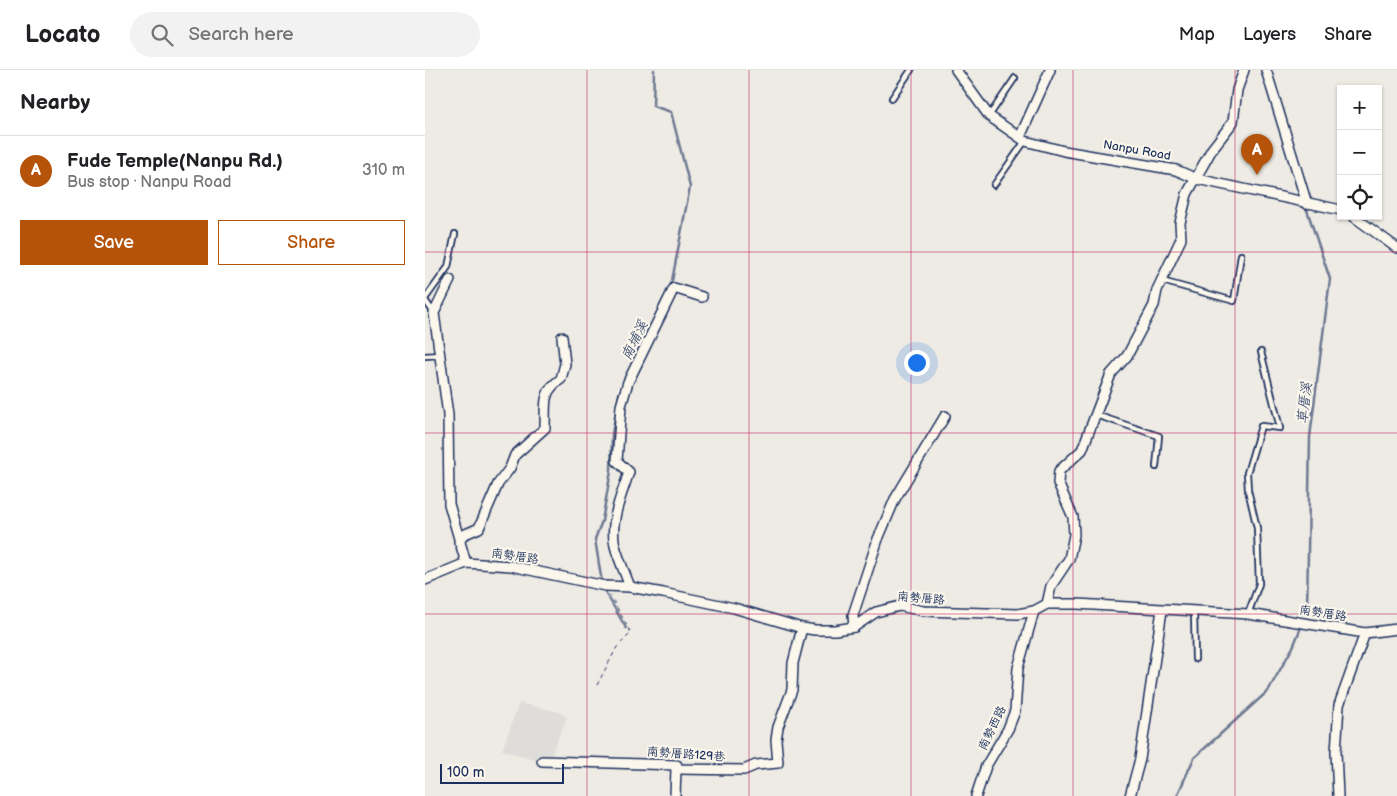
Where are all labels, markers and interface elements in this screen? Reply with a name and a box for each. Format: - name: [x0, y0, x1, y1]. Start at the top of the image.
- search box: [130, 12, 480, 57]
- text: Locato: [25, 20, 100, 49]
- icon: search: [148, 21, 176, 49]
- text: Search here: [188, 23, 294, 46]
- text: Map: [1179, 24, 1215, 45]
- text: Layers: [1243, 24, 1296, 45]
- text: Share: [1324, 24, 1372, 45]
- map controls: [1337, 85, 1382, 220]
- button: +: [1337, 85, 1382, 130]
- text: Nearby: [20, 90, 90, 115]
- button: −: [1337, 130, 1382, 175]
- pin: A: [1241, 134, 1273, 175]
- street label: Nanpu Road: [1102, 137, 1172, 164]
- text: Fude Temple(Nanpu Rd.): [67, 150, 283, 173]
- text: A: [31, 161, 41, 180]
- text: 310 m: [362, 161, 405, 180]
- text: Bus stop · Nanpu Road: [67, 173, 231, 192]
- button: locate: [1337, 175, 1382, 220]
- button: Save: [20, 220, 208, 265]
- button: Share: [218, 220, 405, 265]
- water label: 南埔溪: [618, 317, 652, 363]
- your location: [904, 350, 930, 376]
- water label: 草厝溪: [1294, 380, 1316, 425]
- street label: 南勢厝路: [490, 546, 540, 567]
- street label: 南勢厝路: [896, 589, 946, 608]
- street label: 南勢厝路: [1298, 602, 1348, 625]
- street label: 南勢西路: [975, 703, 1010, 753]
- street label: 南勢厝路129巷: [646, 744, 726, 765]
- scale bar: [440, 761, 564, 784]
- text: 100 m: [447, 764, 484, 781]

